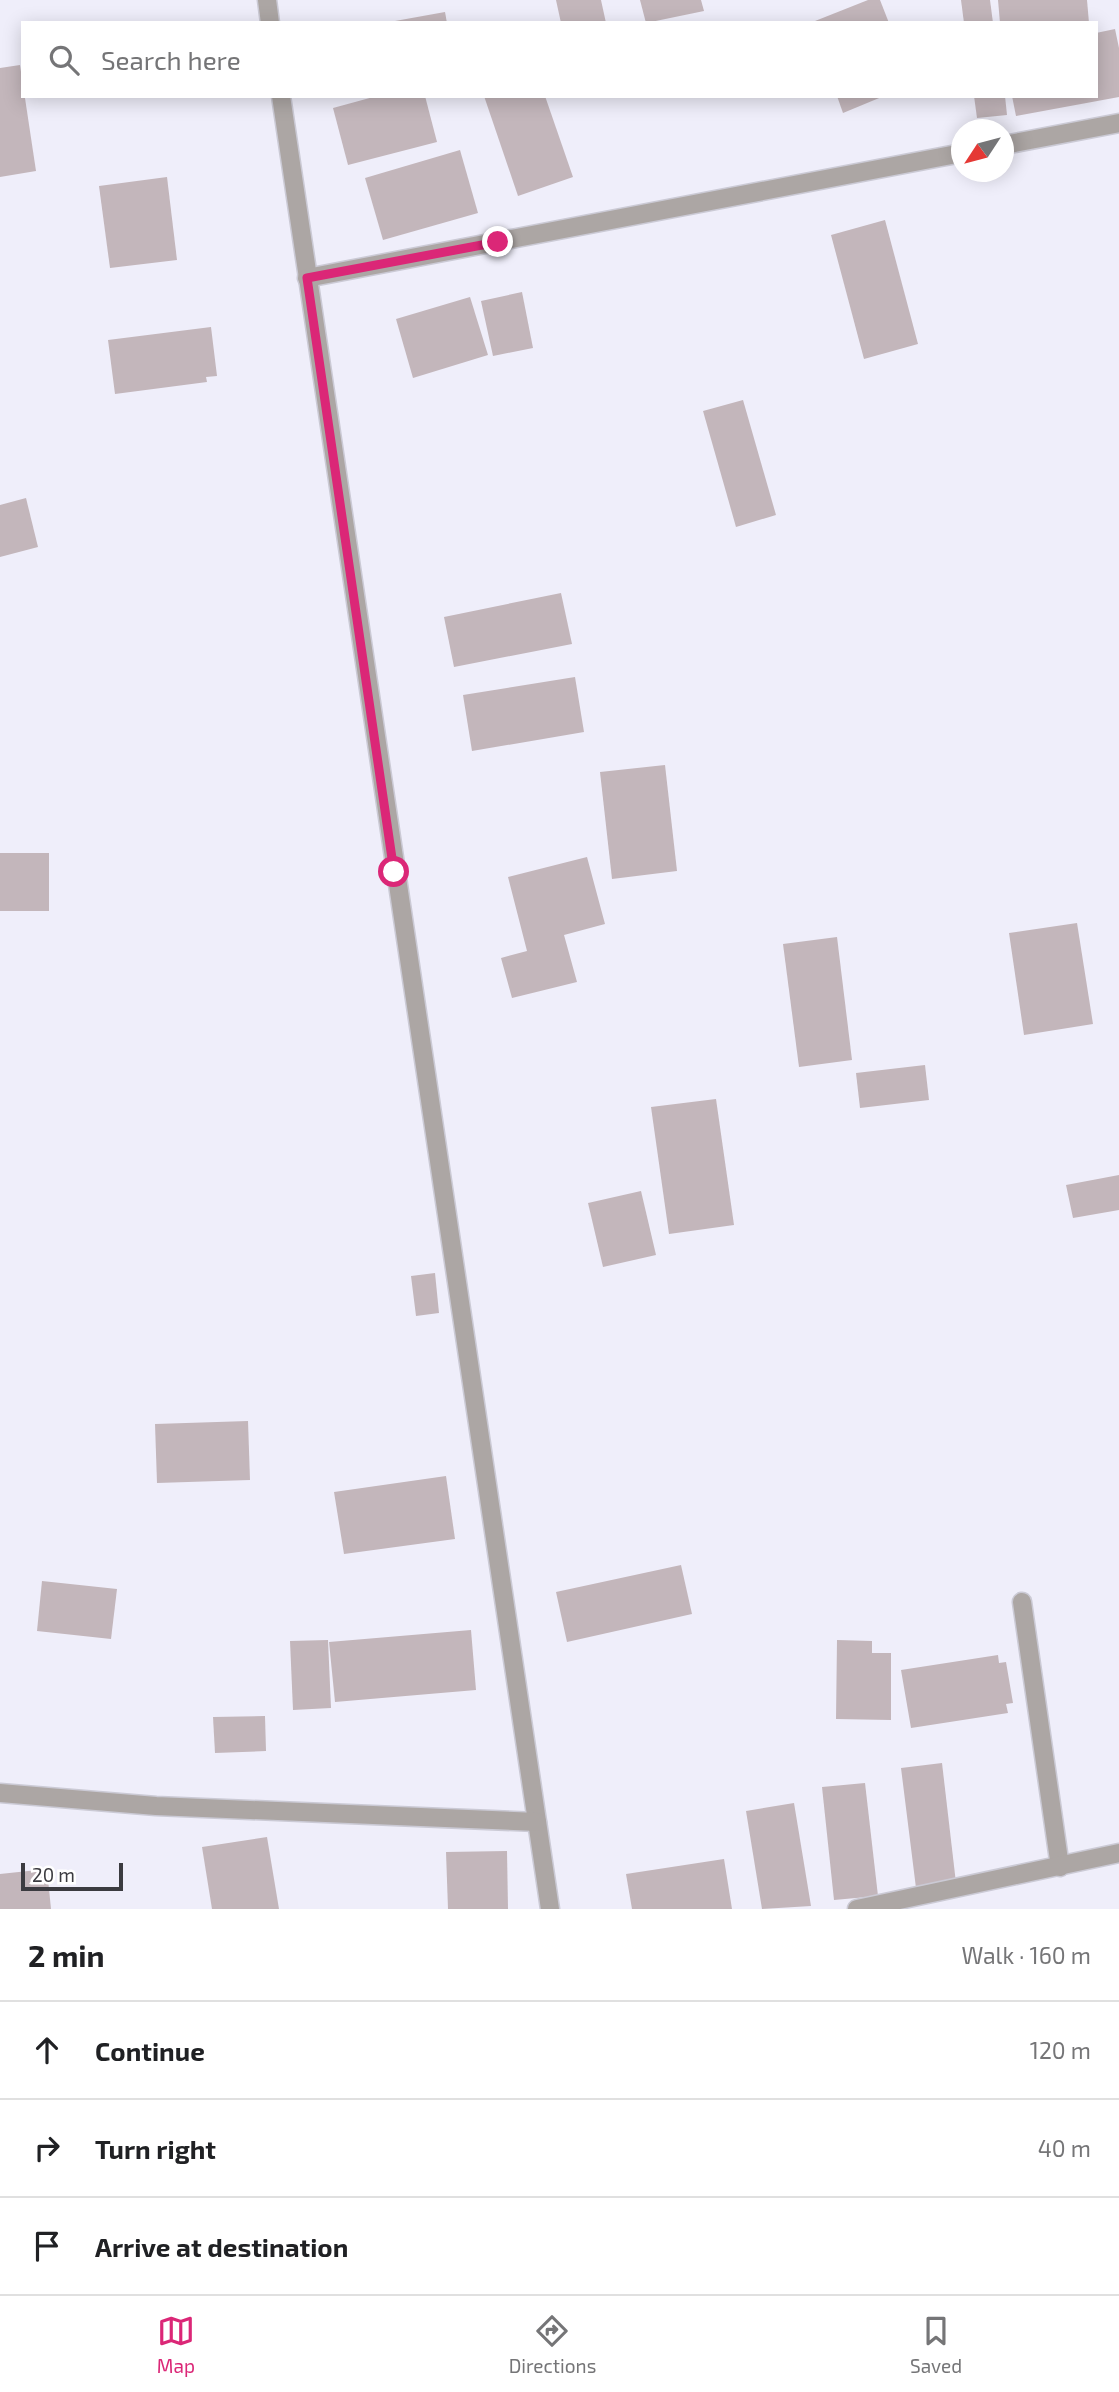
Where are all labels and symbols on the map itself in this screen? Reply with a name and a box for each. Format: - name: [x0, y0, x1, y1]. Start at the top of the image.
- north arrow: [951, 119, 1014, 182]
- route end: [482, 226, 513, 257]
- route start: [378, 856, 409, 887]
- scale bar: [21, 1860, 122, 1892]

